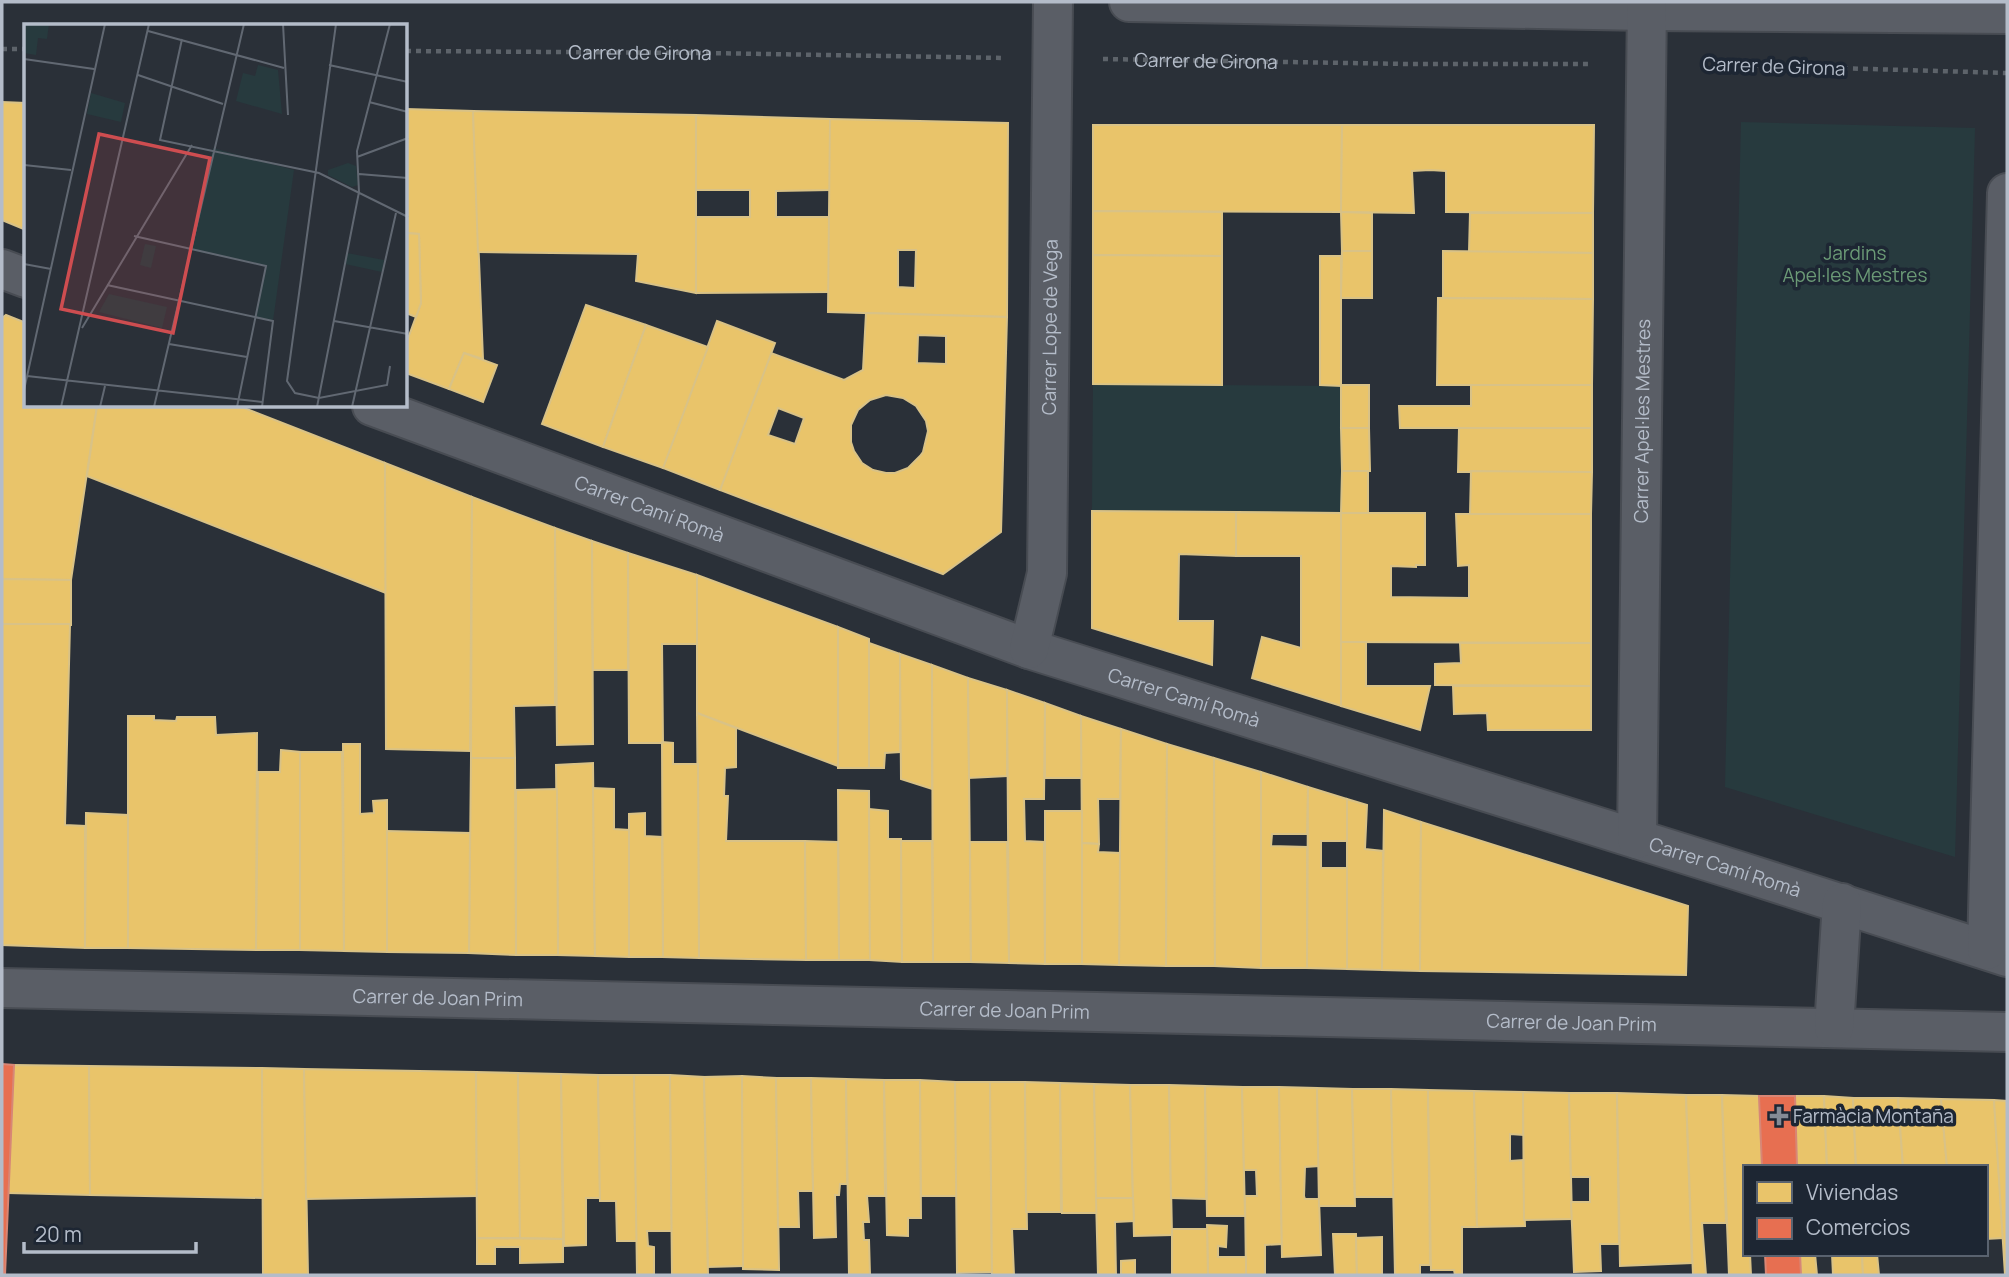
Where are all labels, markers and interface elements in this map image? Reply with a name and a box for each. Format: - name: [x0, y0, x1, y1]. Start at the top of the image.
- inset map: [24, 24, 408, 408]
- street label: Carrer de Girona: [568, 39, 712, 66]
- street label: Carrer de Girona: [1134, 47, 1278, 75]
- street label: Carrer de Girona: [1702, 51, 1846, 81]
- street label: Carrer Lope de Vega: [1036, 239, 1064, 415]
- park label: Jardins Apel·les Mestres: [1783, 240, 1927, 288]
- street label: Carrer Apel·les Mestres: [1628, 319, 1656, 523]
- street label: Carrer Camí Romà: [571, 469, 728, 548]
- street label: Carrer Camí Romà: [1105, 662, 1263, 733]
- street label: Carrer Camí Romà: [1646, 831, 1804, 903]
- street label: Carrer de Joan Prim: [352, 983, 523, 1012]
- street label: Carrer de Joan Prim: [919, 995, 1090, 1025]
- street label: Carrer de Joan Prim: [1486, 1008, 1657, 1037]
- place label: Farmàcia Montaña: [1793, 1103, 1954, 1129]
- marker: Farmàcia Montaña: [1771, 1108, 1787, 1124]
- legend: [1743, 1165, 1988, 1256]
- text: Viviendas: [1806, 1178, 1898, 1206]
- scale bar: [24, 1210, 196, 1254]
- text: Comercios: [1806, 1213, 1910, 1241]
- text: 20 m: [35, 1220, 82, 1248]

